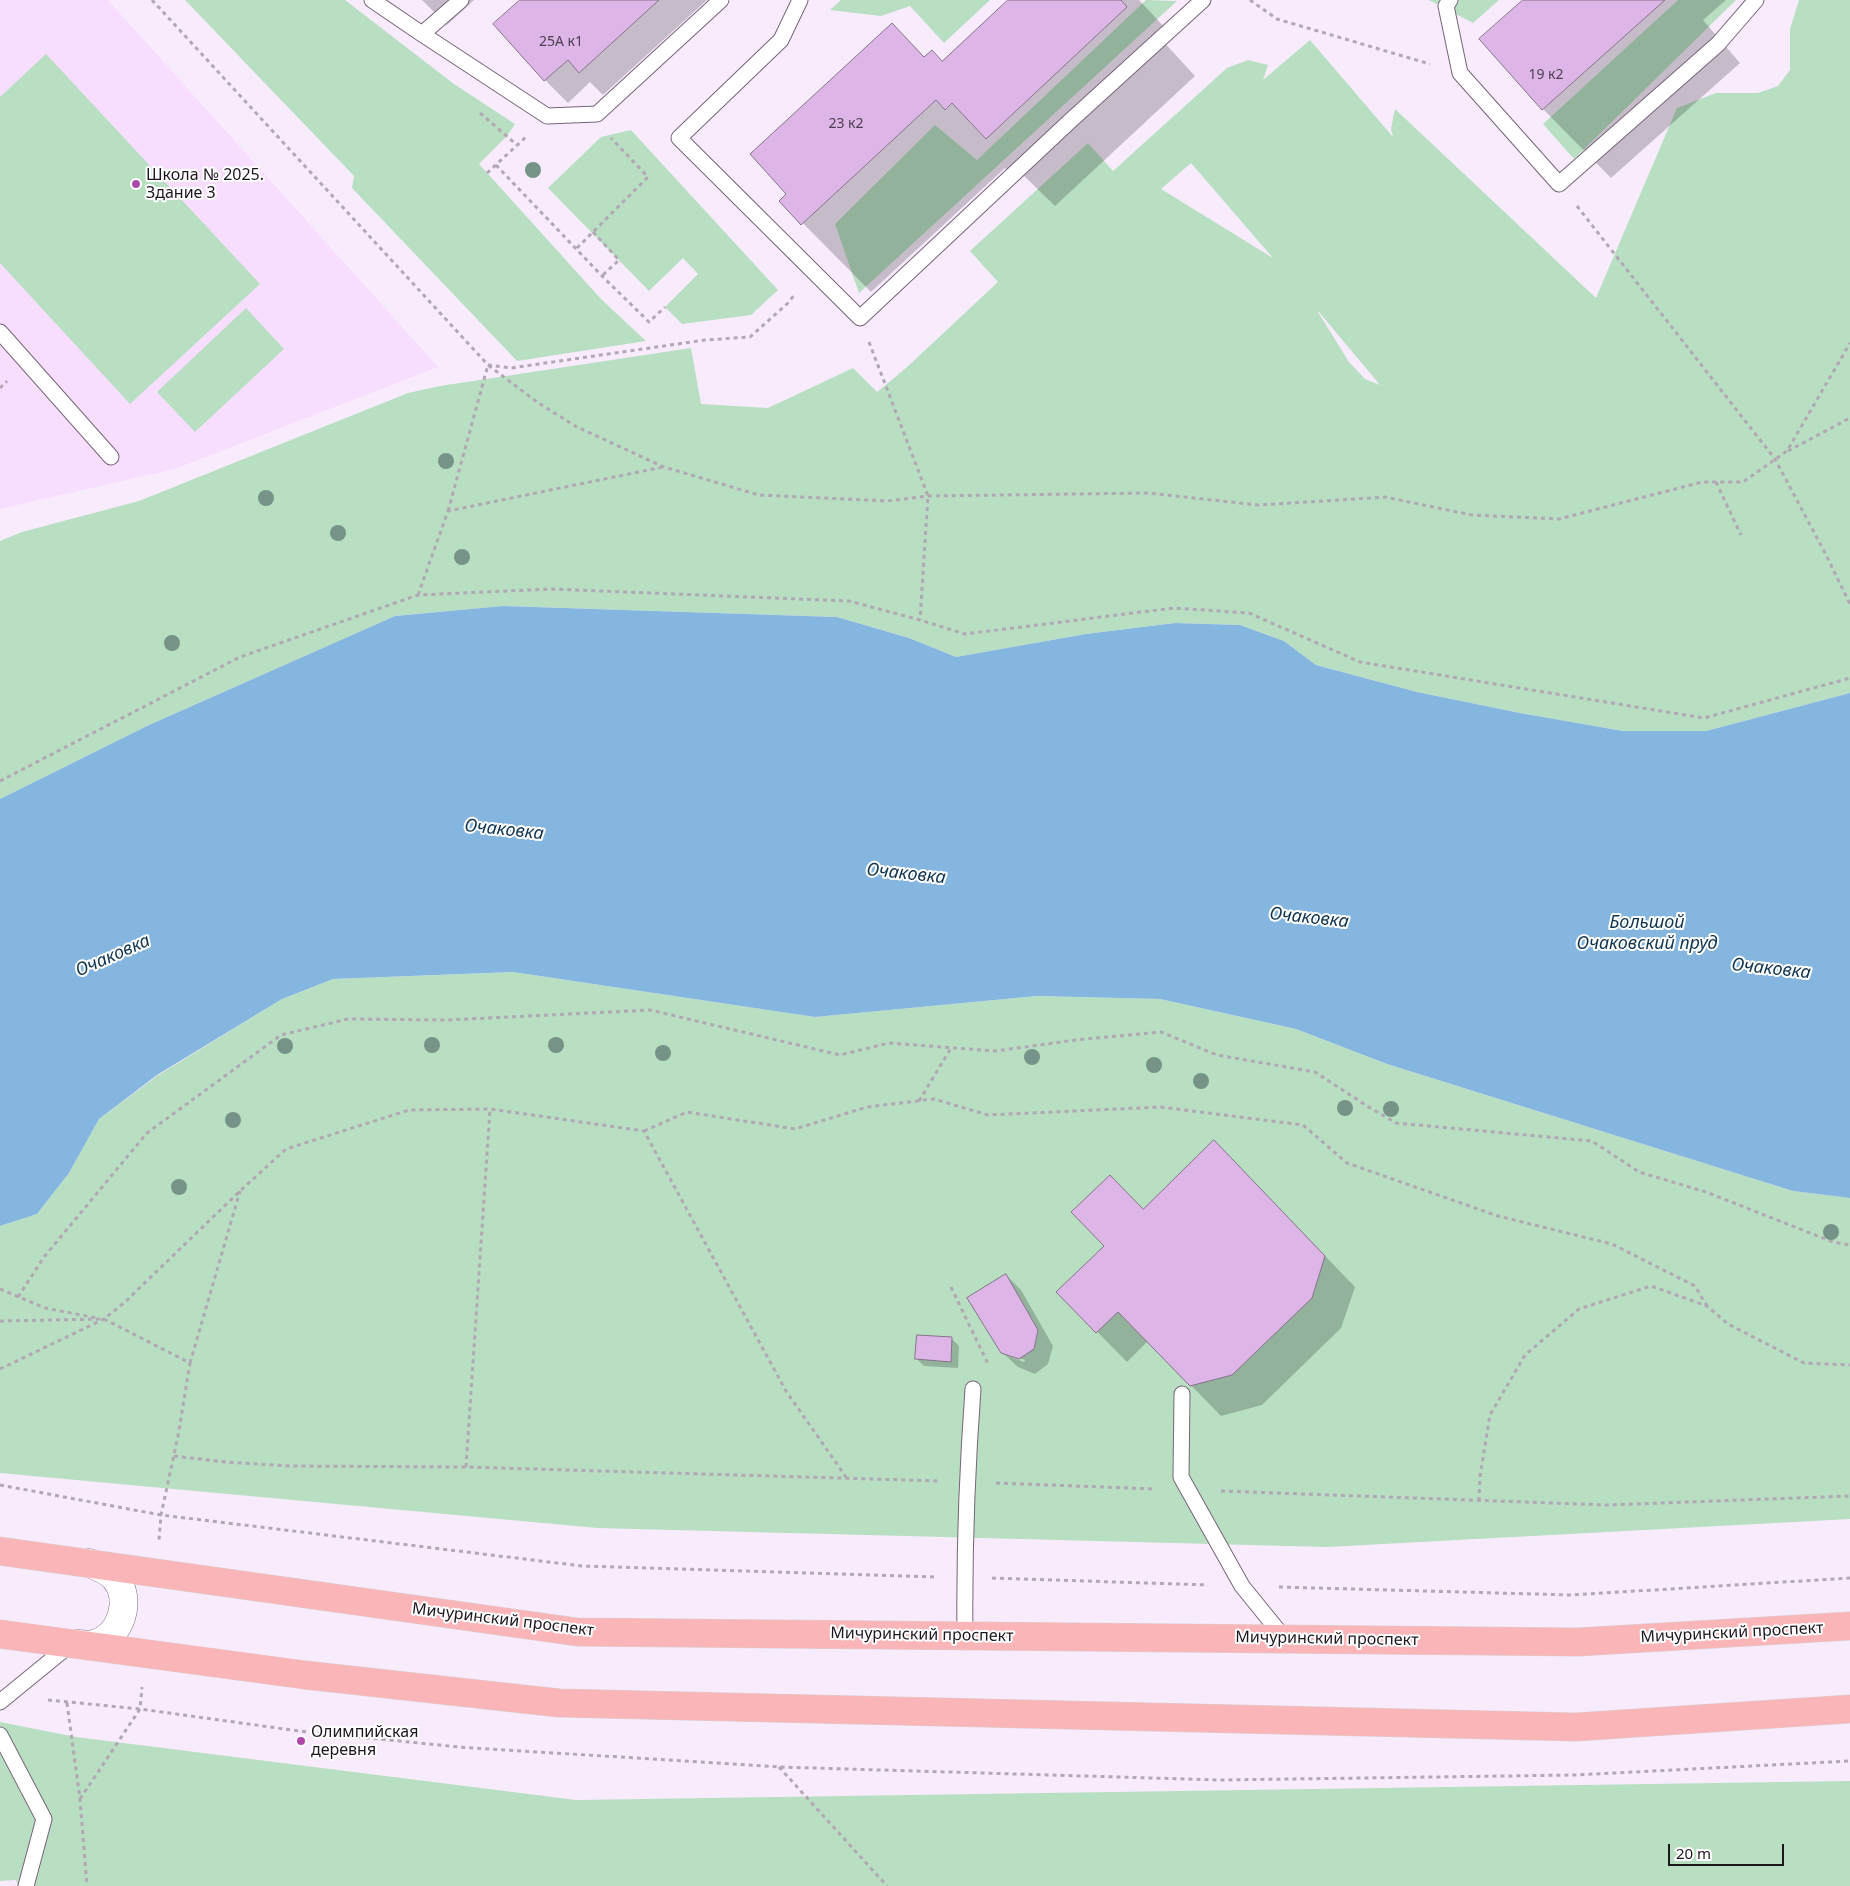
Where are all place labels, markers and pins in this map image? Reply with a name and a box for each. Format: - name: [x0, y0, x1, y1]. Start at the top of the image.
- place label: Школа № 2025. Здание 3: [146, 165, 264, 203]
- marker: Школа № 2025. Здание 3: [130, 178, 142, 190]
- place label: Олимпийская деревня: [311, 1722, 418, 1760]
- marker: Олимпийская деревня: [295, 1735, 307, 1747]

